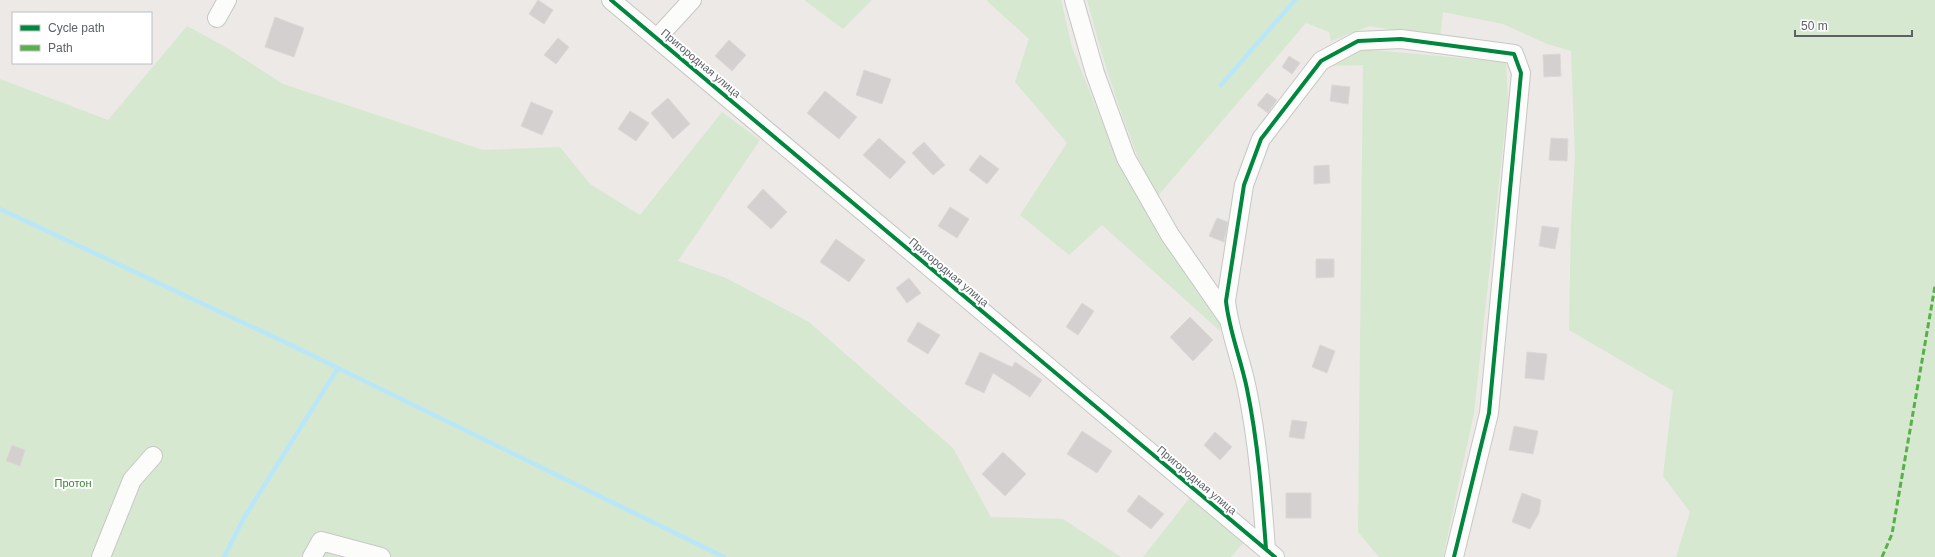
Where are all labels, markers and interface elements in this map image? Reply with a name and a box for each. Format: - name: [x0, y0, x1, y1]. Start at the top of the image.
- legend: [12, 12, 152, 64]
- scale bar: [1795, 12, 1912, 38]
- text: 50 m: [1801, 19, 1828, 33]
- text: Cycle path: [48, 21, 105, 35]
- street label: Пригородная улица: [659, 26, 744, 100]
- text: Path: [48, 41, 73, 55]
- street label: Пригородная улица: [907, 235, 992, 309]
- street label: Пригородная улица: [1155, 443, 1240, 517]
- park label: Протон: [54, 477, 92, 489]

